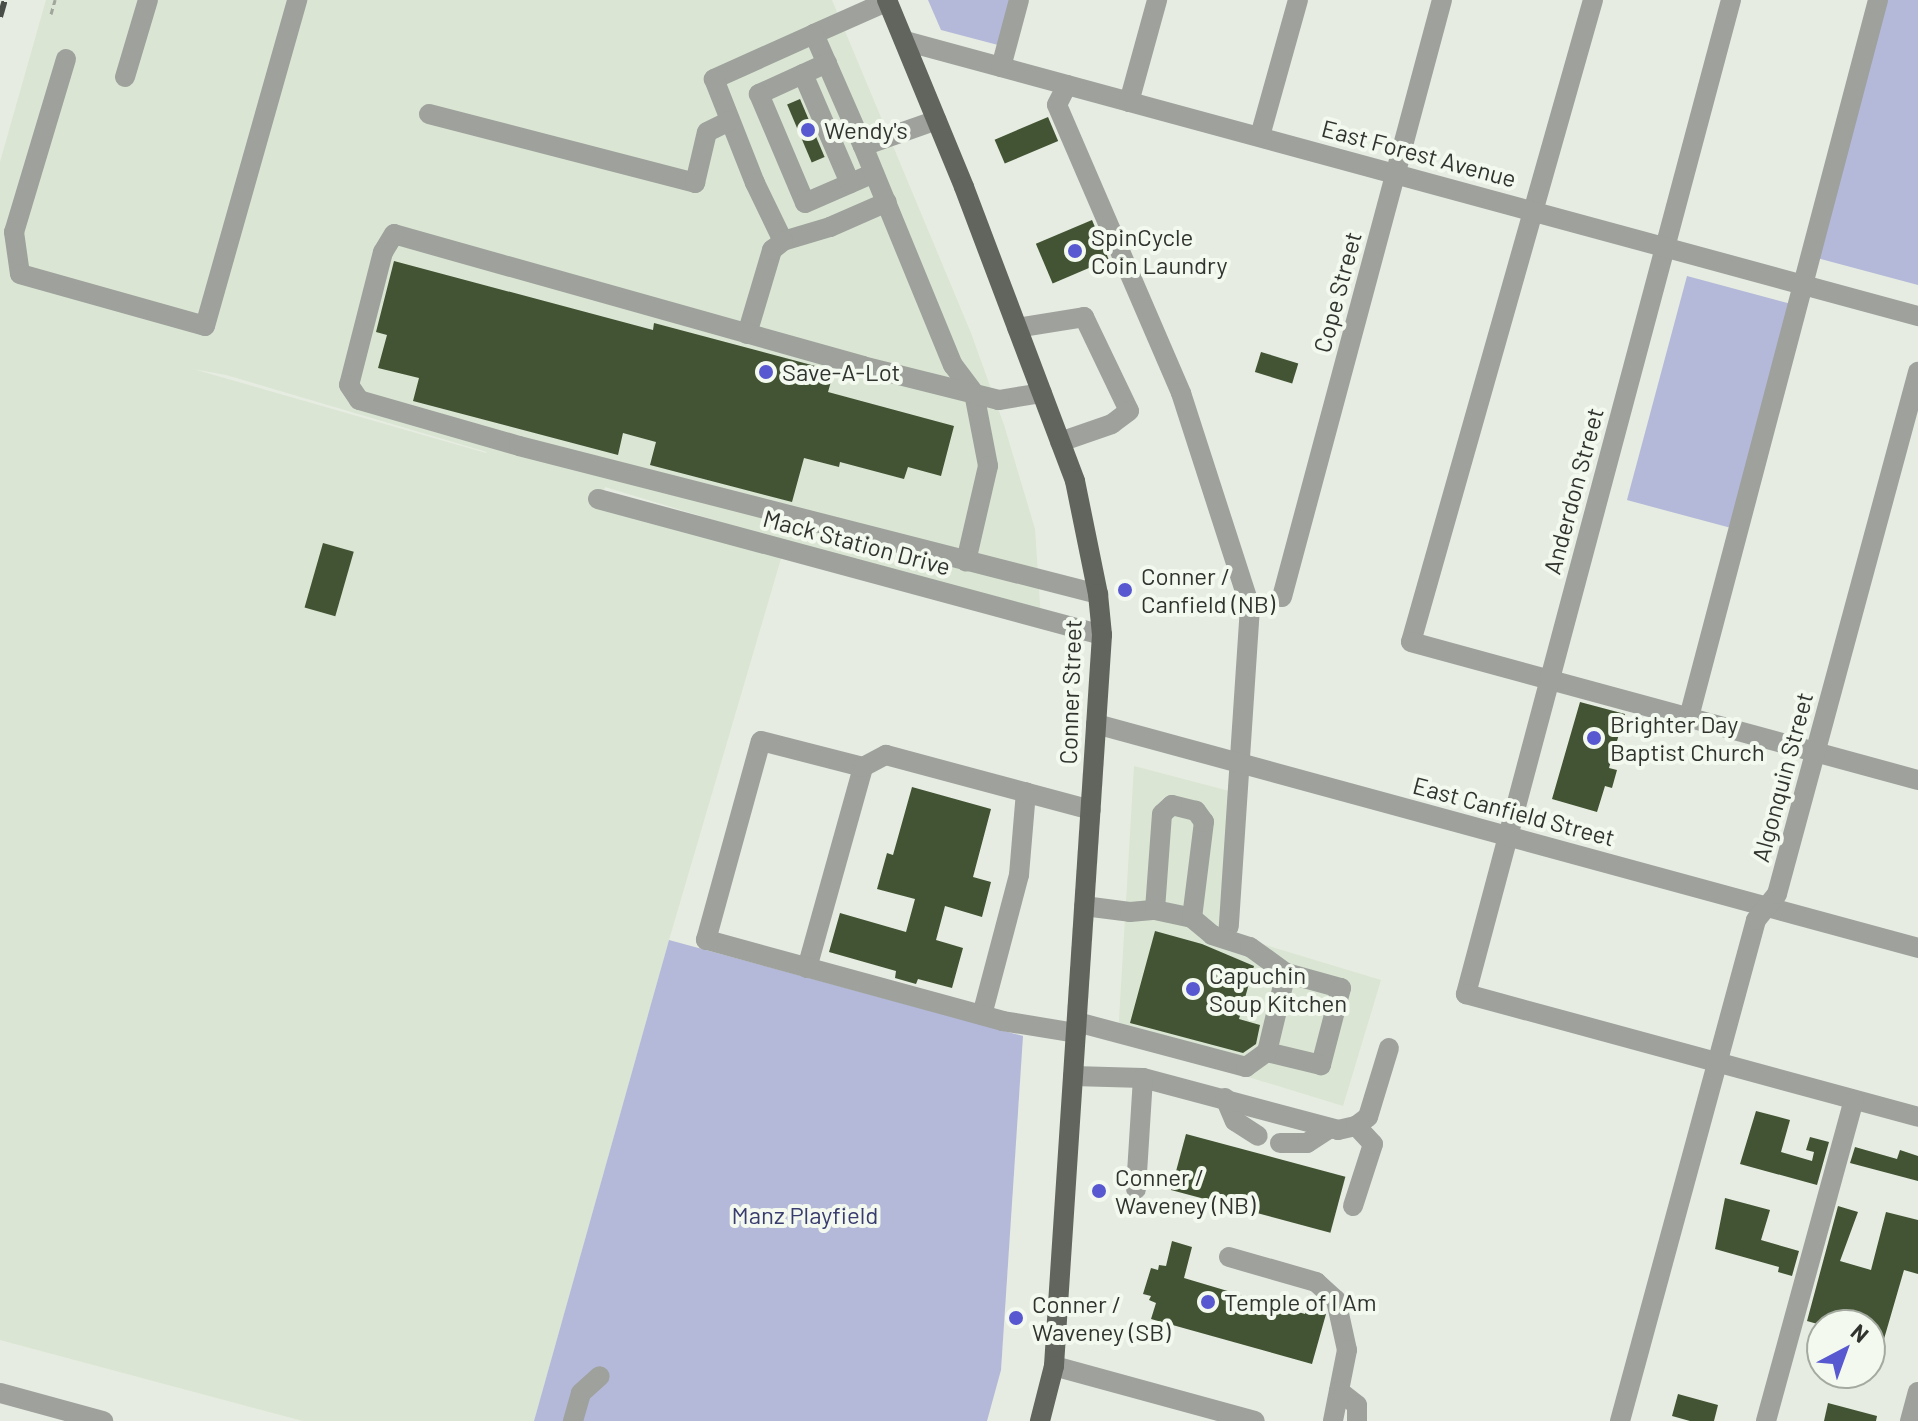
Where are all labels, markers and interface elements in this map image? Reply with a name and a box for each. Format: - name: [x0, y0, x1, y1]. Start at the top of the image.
- street label: East Forest Avenue: [1319, 113, 1519, 193]
- place label: Wendy's: [824, 116, 908, 144]
- marker: Wendy's: [799, 121, 817, 139]
- place label: SpinCycle Coin Laundry: [1091, 223, 1228, 279]
- street label: Cope Street: [1307, 228, 1367, 356]
- marker: SpinCycle Coin Laundry: [1066, 242, 1084, 260]
- place label: Save-A-Lot: [782, 358, 900, 386]
- marker: Save-A-Lot: [757, 363, 775, 381]
- street label: Anderdon Street: [1537, 405, 1609, 577]
- street label: Mack Station Drive: [760, 503, 954, 581]
- place label: Conner / Canfield (NB): [1141, 562, 1275, 618]
- marker: Conner / Canfield (NB): [1116, 581, 1134, 599]
- street label: Conner Street: [1053, 619, 1087, 765]
- street label: Algonquin Street: [1746, 689, 1818, 865]
- place label: Brighter Day Baptist Church: [1610, 710, 1765, 766]
- marker: Brighter Day Baptist Church: [1585, 729, 1603, 747]
- street label: East Canfield Street: [1410, 770, 1618, 852]
- place label: Capuchin Soup Kitchen: [1209, 961, 1347, 1017]
- marker: Capuchin Soup Kitchen: [1184, 980, 1202, 998]
- place label: Conner / Waveney (NB): [1115, 1163, 1255, 1219]
- marker: Conner / Waveney (NB): [1090, 1182, 1108, 1200]
- park label: Manz Playfield: [732, 1201, 878, 1229]
- place label: Temple of I Am: [1224, 1288, 1377, 1316]
- place label: Conner / Waveney (SB): [1032, 1290, 1171, 1346]
- marker: Temple of I Am: [1199, 1293, 1217, 1311]
- marker: Conner / Waveney (SB): [1007, 1309, 1025, 1327]
- north arrow: [1806, 1309, 1886, 1389]
- text: N: [1846, 1318, 1874, 1347]

